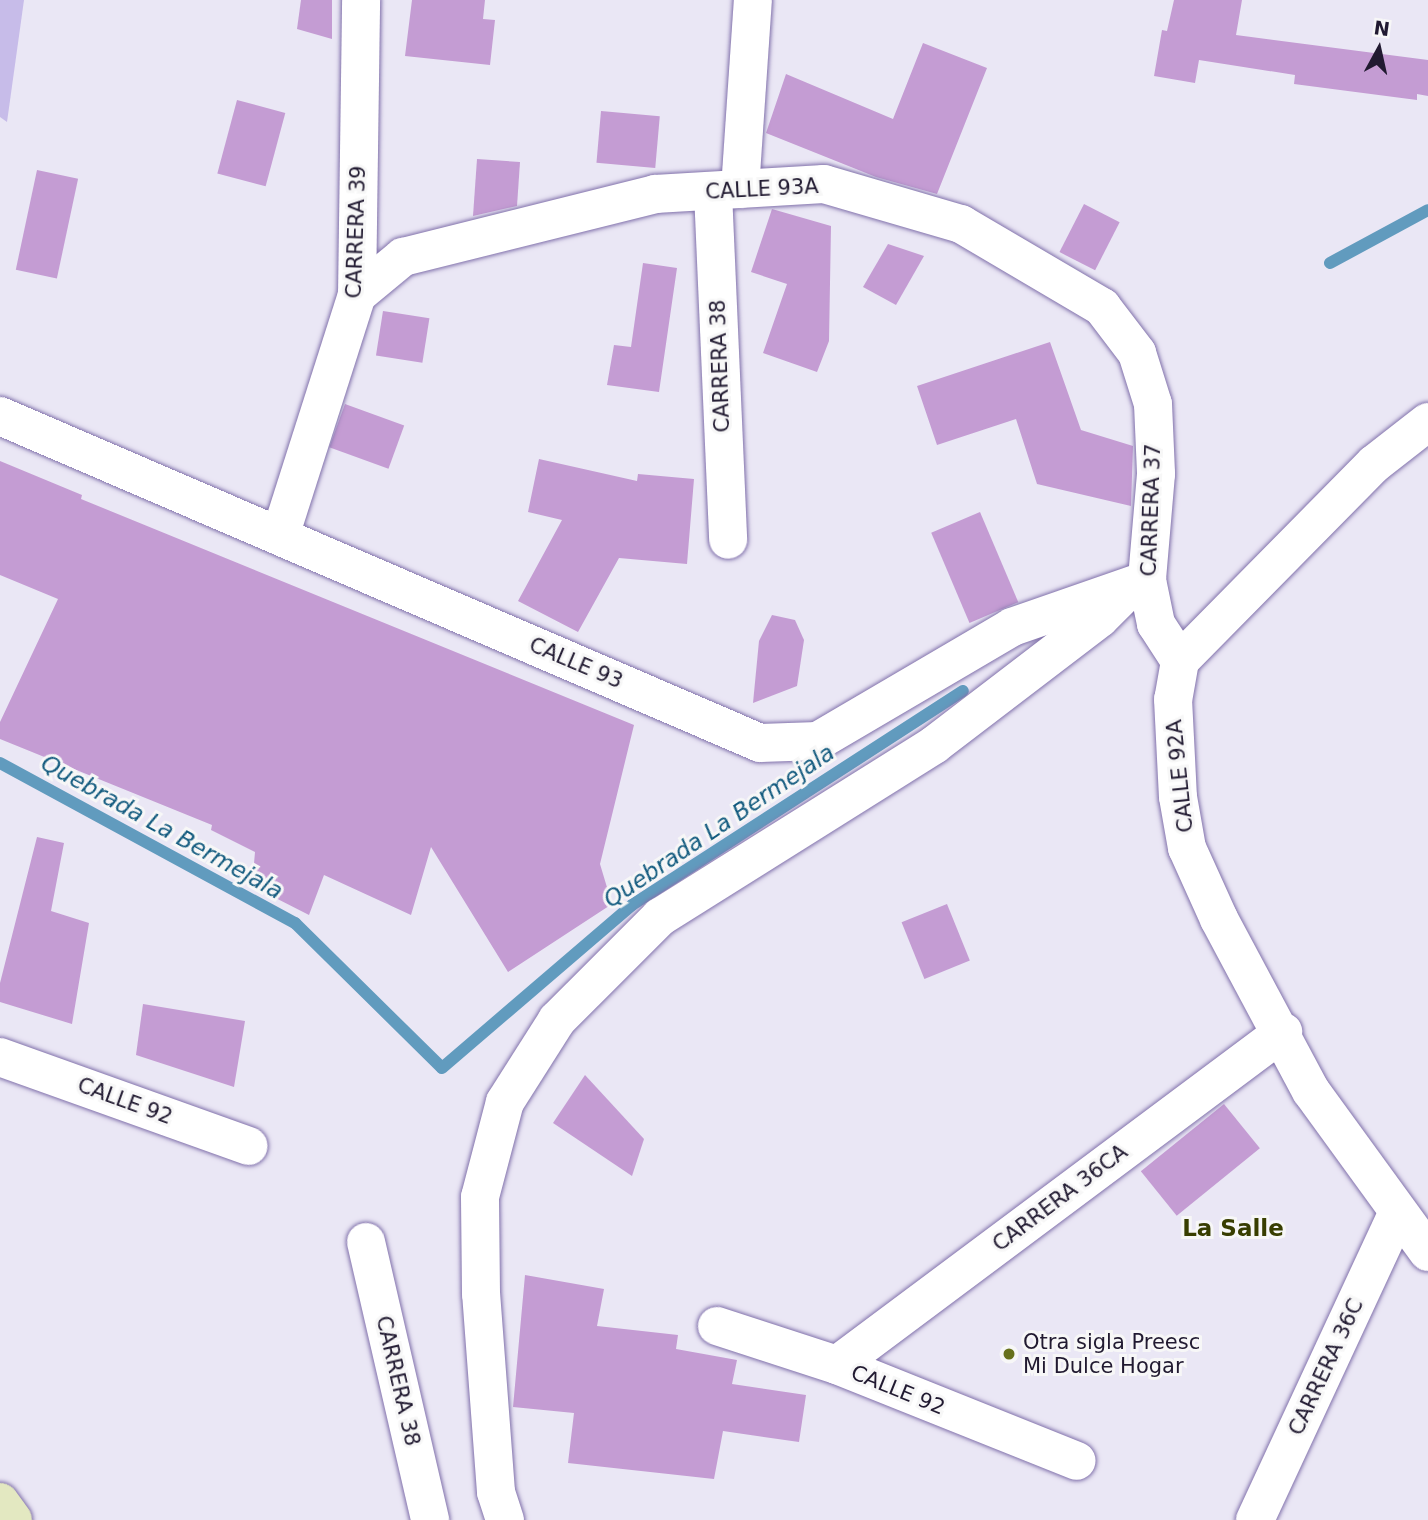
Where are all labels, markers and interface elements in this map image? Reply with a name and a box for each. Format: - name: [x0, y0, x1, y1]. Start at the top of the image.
- north arrow: [1344, 14, 1414, 84]
- text: N: [1373, 16, 1391, 40]
- street label: CARRERA 39: [341, 165, 371, 299]
- street label: CALLE 93A: [705, 173, 819, 205]
- street label: CARRERA 38: [705, 299, 735, 433]
- street label: CARRERA 37: [1136, 443, 1166, 577]
- street label: CALLE 93: [525, 632, 627, 694]
- street label: CALLE 92A: [1162, 718, 1198, 834]
- water label: Quebrada La Bermejala: [598, 738, 840, 914]
- water label: Quebrada La Bermejala: [36, 749, 288, 905]
- street label: CALLE 92: [74, 1072, 176, 1130]
- street label: CARRERA 36CA: [988, 1139, 1132, 1257]
- district label: La Salle: [1182, 1214, 1284, 1242]
- street label: CARRERA 36C: [1283, 1295, 1369, 1439]
- street label: CARRERA 38: [371, 1313, 425, 1449]
- place label: Otra sigla Preesc Mi Dulce Hogar: [1023, 1329, 1200, 1379]
- marker: Otra sigla Preesc Mi Dulce Hogar: [1001, 1346, 1017, 1362]
- street label: CALLE 92: [847, 1360, 949, 1420]

